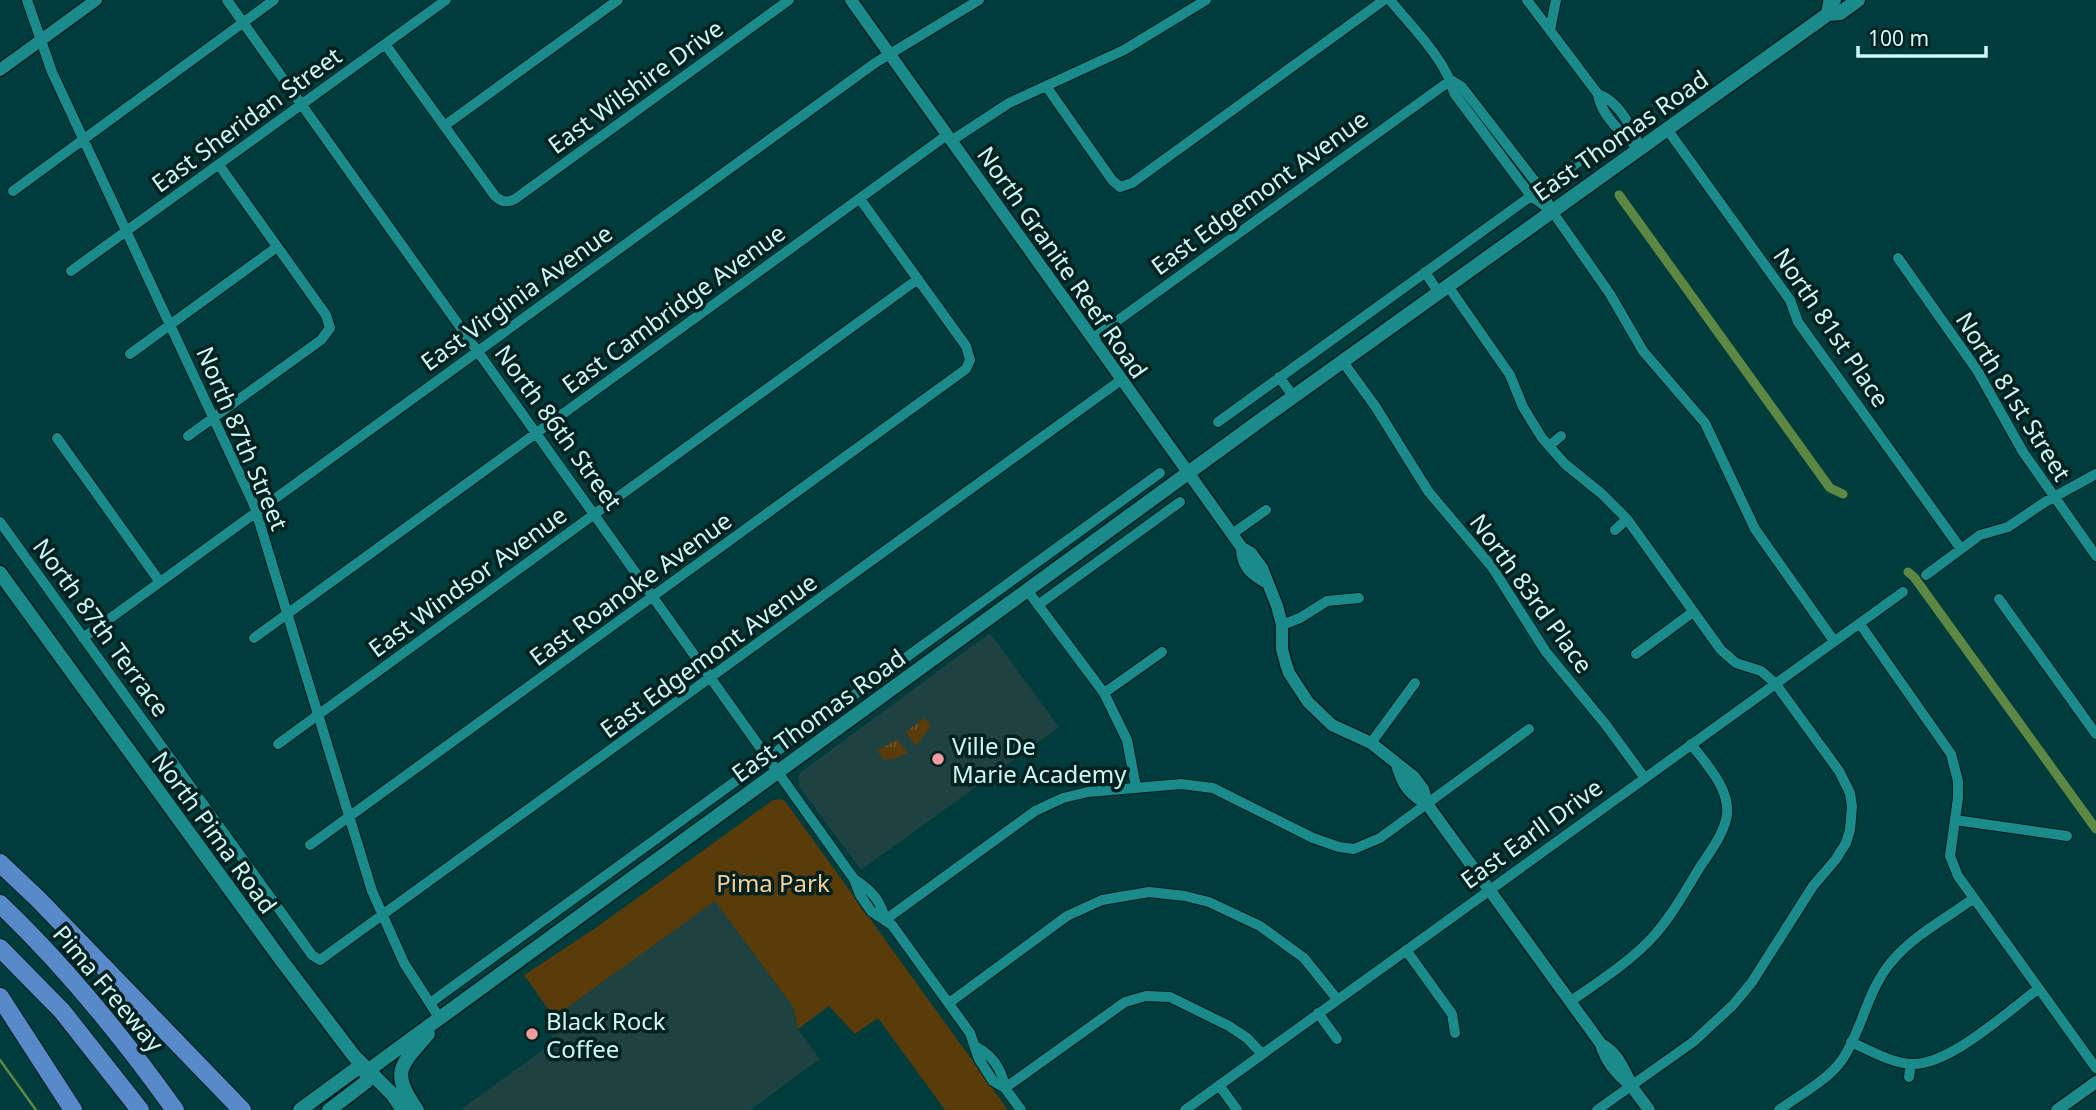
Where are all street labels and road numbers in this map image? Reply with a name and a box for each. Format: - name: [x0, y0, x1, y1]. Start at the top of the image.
- street label: East Wilshire Drive: [541, 11, 729, 161]
- street label: East Sheridan Street: [144, 39, 348, 199]
- street label: East Thomas Road: [1526, 62, 1714, 208]
- street label: East Edgemont Avenue: [1144, 102, 1374, 282]
- street label: North Granite Reef Road: [970, 139, 1156, 385]
- street label: East Virginia Avenue: [413, 216, 619, 378]
- street label: East Cambridge Avenue: [555, 216, 791, 400]
- street label: North 81st Place: [1766, 241, 1898, 413]
- street label: North 81st Street: [1949, 305, 2079, 487]
- street label: North 86th Street: [488, 338, 630, 516]
- street label: North 87th Street: [189, 341, 297, 535]
- street label: East Windsor Avenue: [361, 498, 573, 664]
- street label: East Roanoke Avenue: [522, 503, 738, 673]
- street label: North 83rd Place: [1463, 507, 1601, 679]
- street label: North 87th Terrace: [26, 531, 178, 723]
- street label: East Edgemont Avenue: [593, 565, 823, 745]
- street label: East Thomas Road: [724, 641, 912, 789]
- street label: North Pima Road: [145, 744, 285, 920]
- street label: East Earll Drive: [1453, 770, 1609, 896]
- street label: Pima Freeway: [46, 918, 172, 1059]

